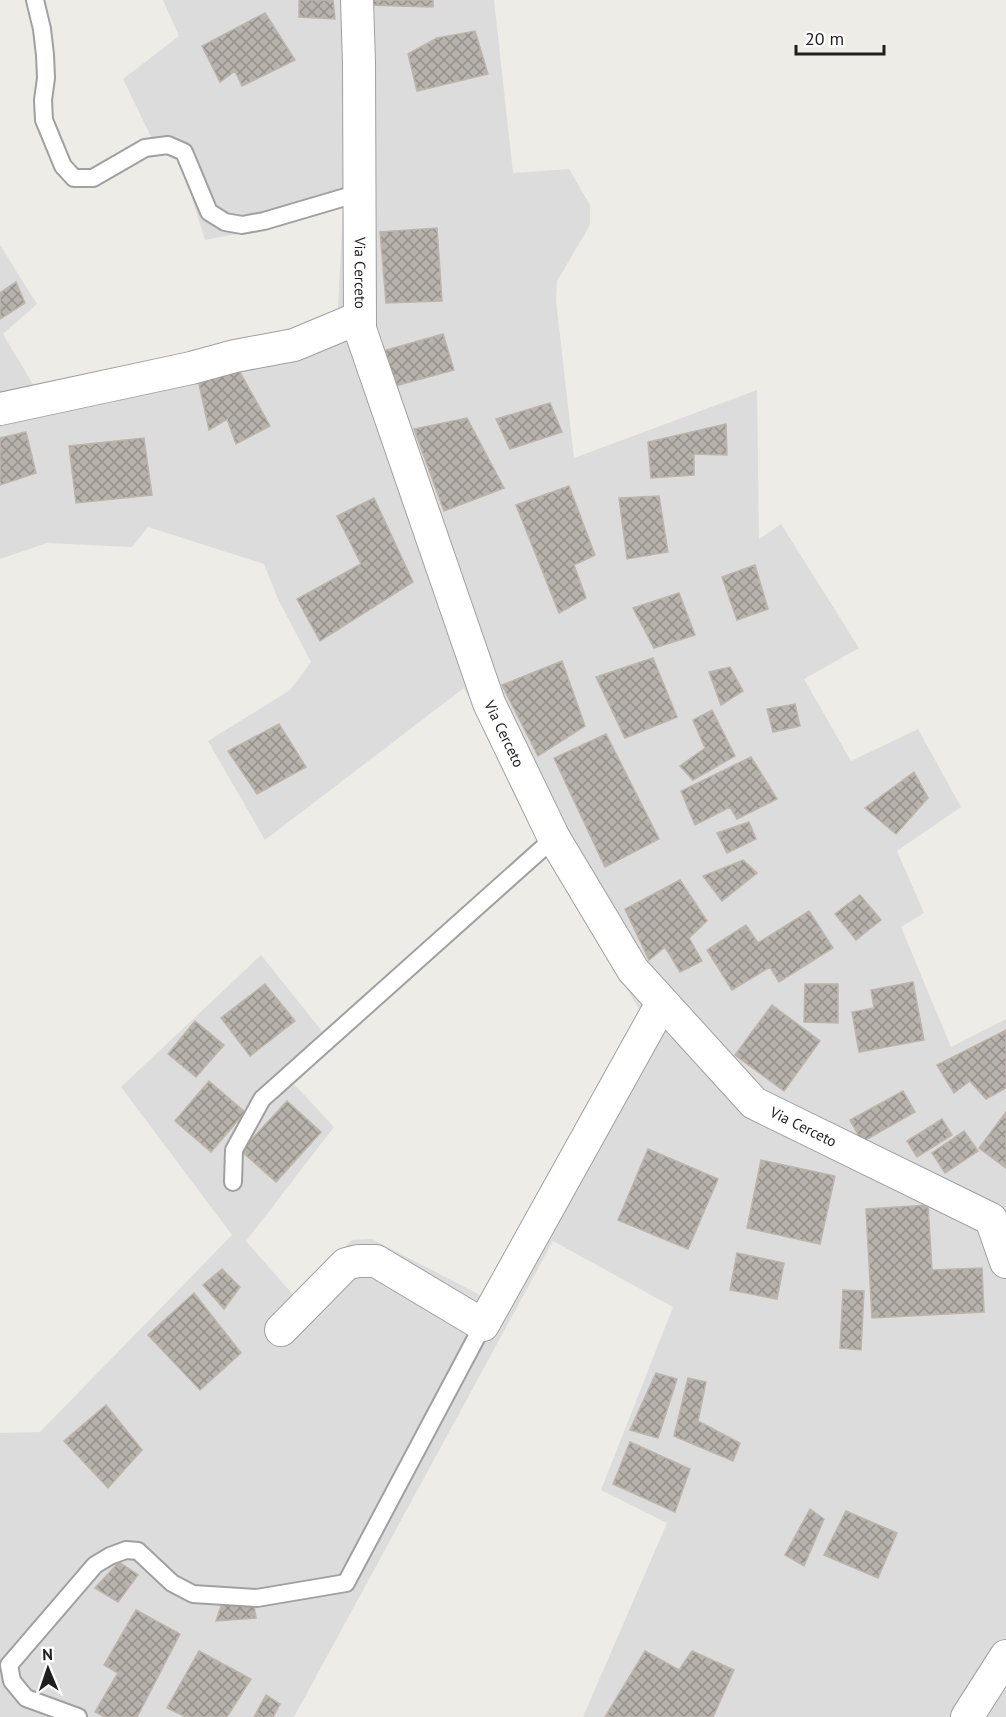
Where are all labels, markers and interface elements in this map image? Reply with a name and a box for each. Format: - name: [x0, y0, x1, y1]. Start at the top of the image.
- scale bar: [796, 18, 884, 56]
- text: 20 m: [805, 27, 844, 50]
- street label: Via Cerceto: [351, 236, 370, 309]
- street label: Via Cerceto: [480, 696, 528, 770]
- street label: Via Cerceto: [766, 1102, 840, 1151]
- north arrow: [18, 1639, 78, 1699]
- text: N: [42, 1644, 53, 1664]

